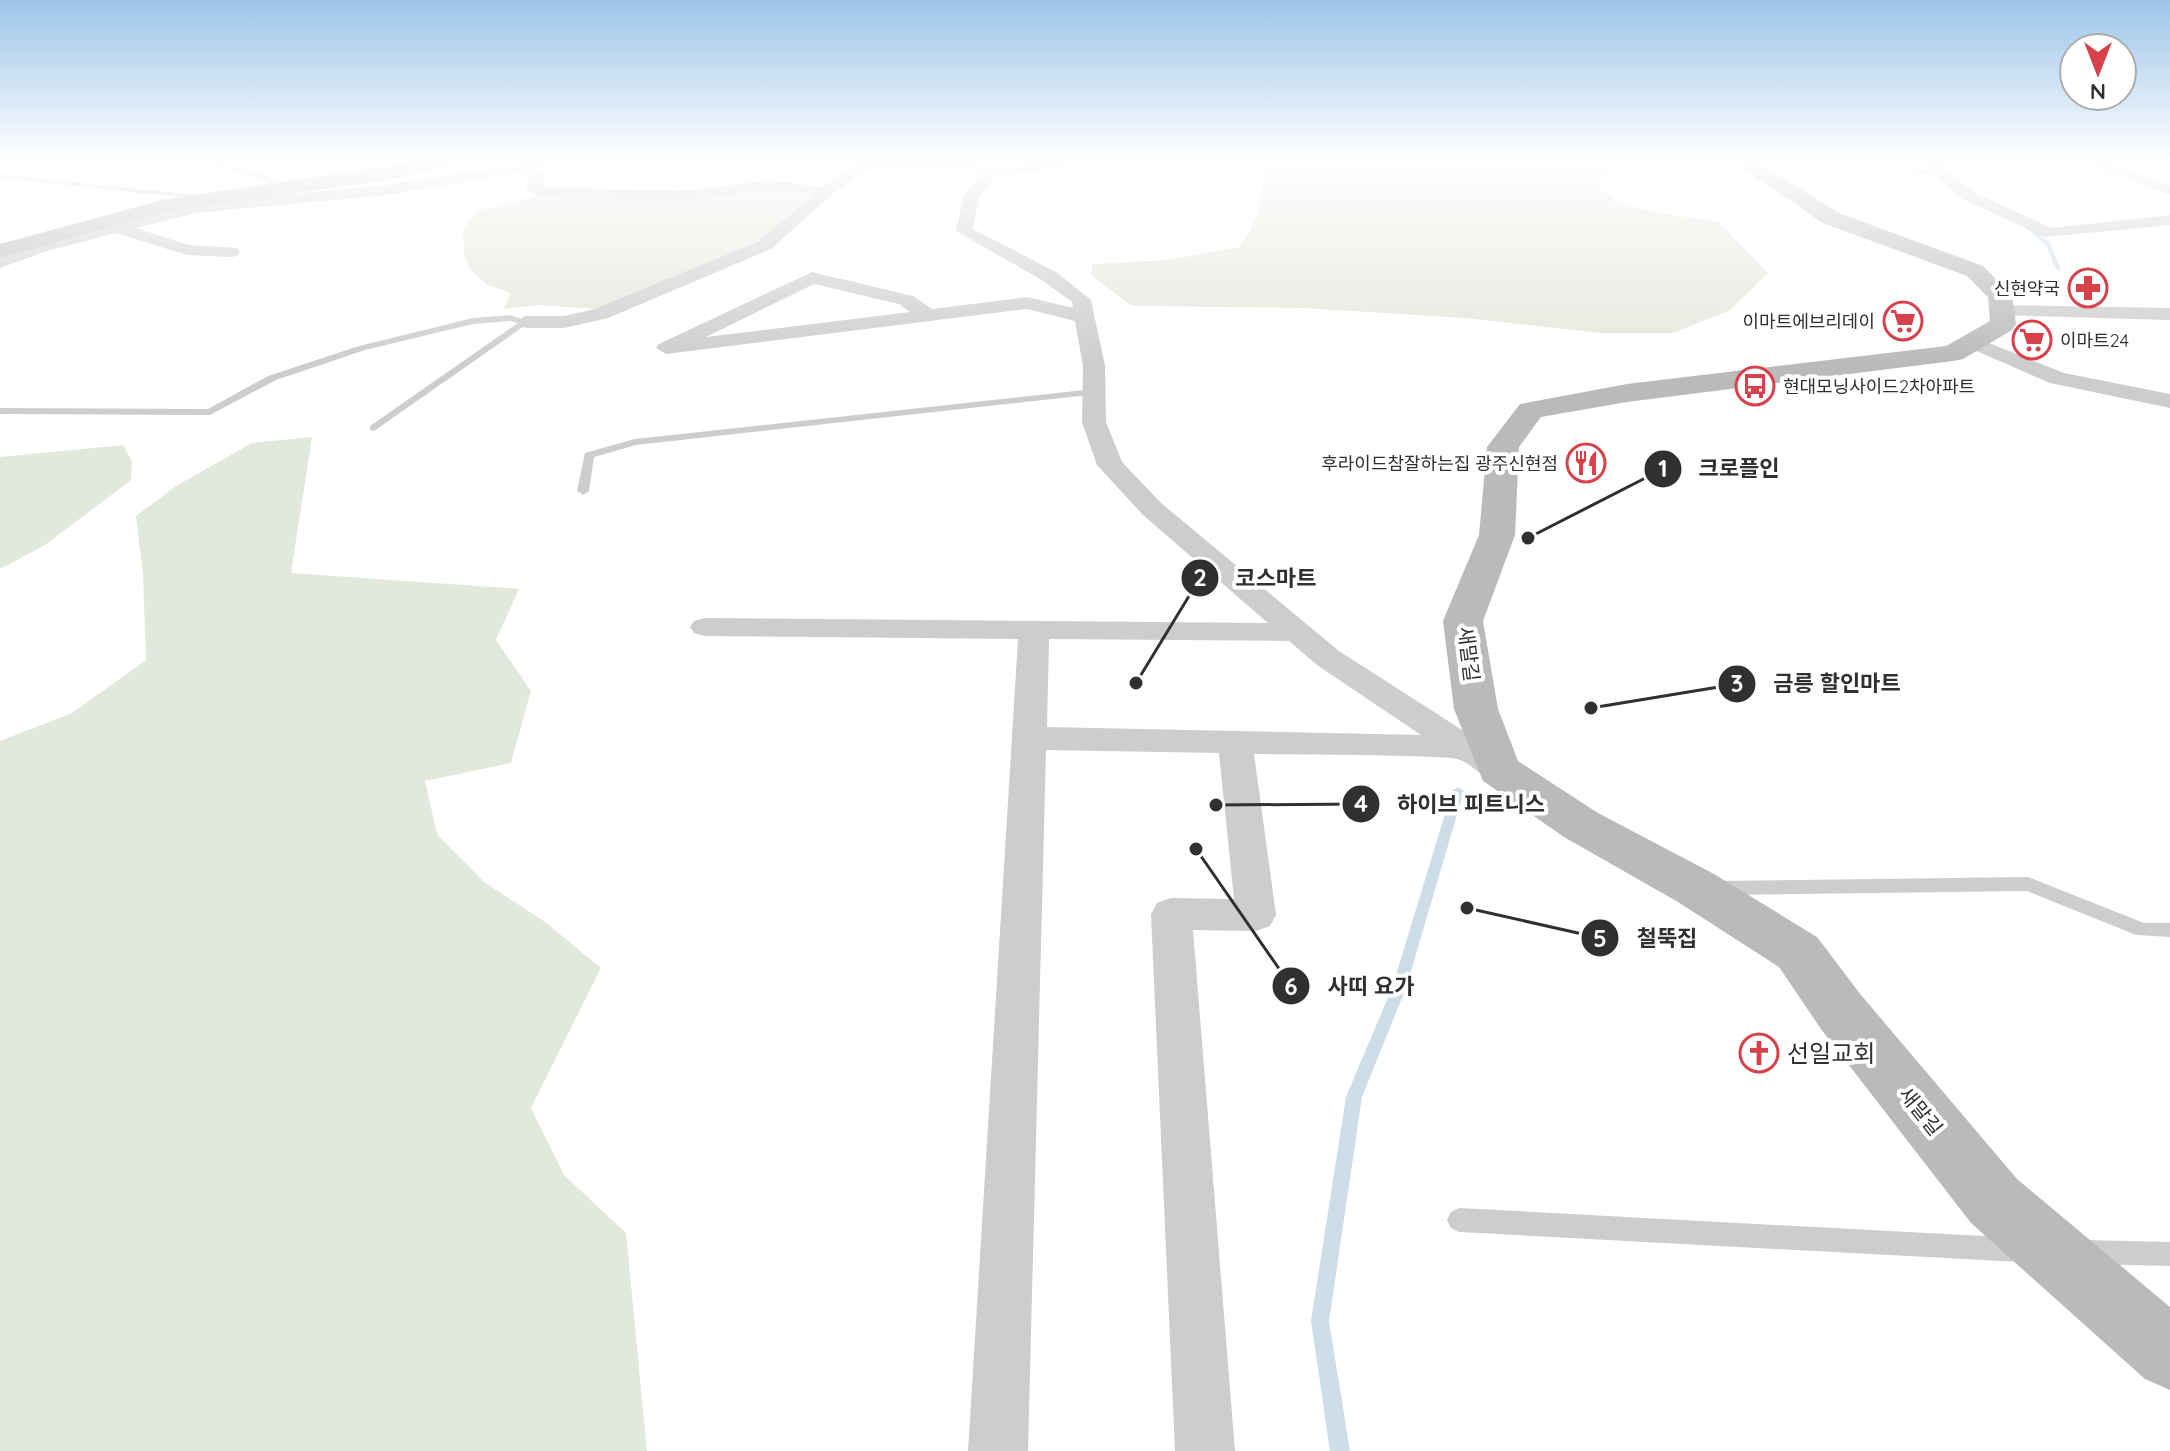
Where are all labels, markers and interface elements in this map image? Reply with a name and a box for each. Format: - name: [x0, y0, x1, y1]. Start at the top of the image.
- north arrow: [2058, 32, 2138, 112]
- text: N: [2090, 78, 2106, 106]
- pharmacy icon: 신현약국: [2067, 267, 2109, 309]
- place label: 신현약국: [1994, 277, 2060, 300]
- supermarket icon: 이마트에브리데이: [1882, 300, 1924, 342]
- place label: 이마트에브리데이: [1743, 310, 1875, 333]
- supermarket icon: 이마트24: [2011, 319, 2053, 361]
- place label: 이마트24: [2060, 329, 2129, 352]
- bus stop icon: 현대모닝사이드2차아파트: [1734, 365, 1776, 407]
- place label: 현대모닝사이드2차아파트: [1783, 375, 1975, 398]
- restaurant icon: 후라이드참잘하는집 광주신현점: [1565, 442, 1607, 484]
- callout: 크로플인: [1643, 446, 1796, 492]
- place label: 후라이드참잘하는집 광주신현점: [1321, 452, 1558, 475]
- text: 1: [1658, 453, 1668, 483]
- text: 크로플인: [1699, 454, 1779, 482]
- callout: 코스마트: [1180, 555, 1333, 601]
- text: 2: [1193, 562, 1207, 592]
- text: 코스마트: [1236, 564, 1316, 592]
- street label: 새말길: [1453, 625, 1485, 683]
- callout: 금릉 할인마트: [1717, 661, 1916, 707]
- text: 3: [1731, 668, 1743, 698]
- text: 금릉 할인마트: [1773, 669, 1901, 697]
- callout: 하이브 피트니스: [1341, 781, 1561, 827]
- text: 4: [1354, 788, 1368, 818]
- text: 하이브 피트니스: [1397, 790, 1545, 818]
- callout: 철뚝집: [1580, 915, 1713, 961]
- text: 5: [1593, 923, 1607, 953]
- text: 철뚝집: [1637, 924, 1697, 952]
- callout: 사띠 요가: [1271, 963, 1430, 1009]
- text: 6: [1284, 971, 1298, 1001]
- text: 사띠 요가: [1327, 972, 1415, 1000]
- church icon: 선일교회: [1738, 1032, 1780, 1074]
- place label: 선일교회: [1787, 1038, 1875, 1068]
- street label: 새말길: [1894, 1082, 1948, 1140]

